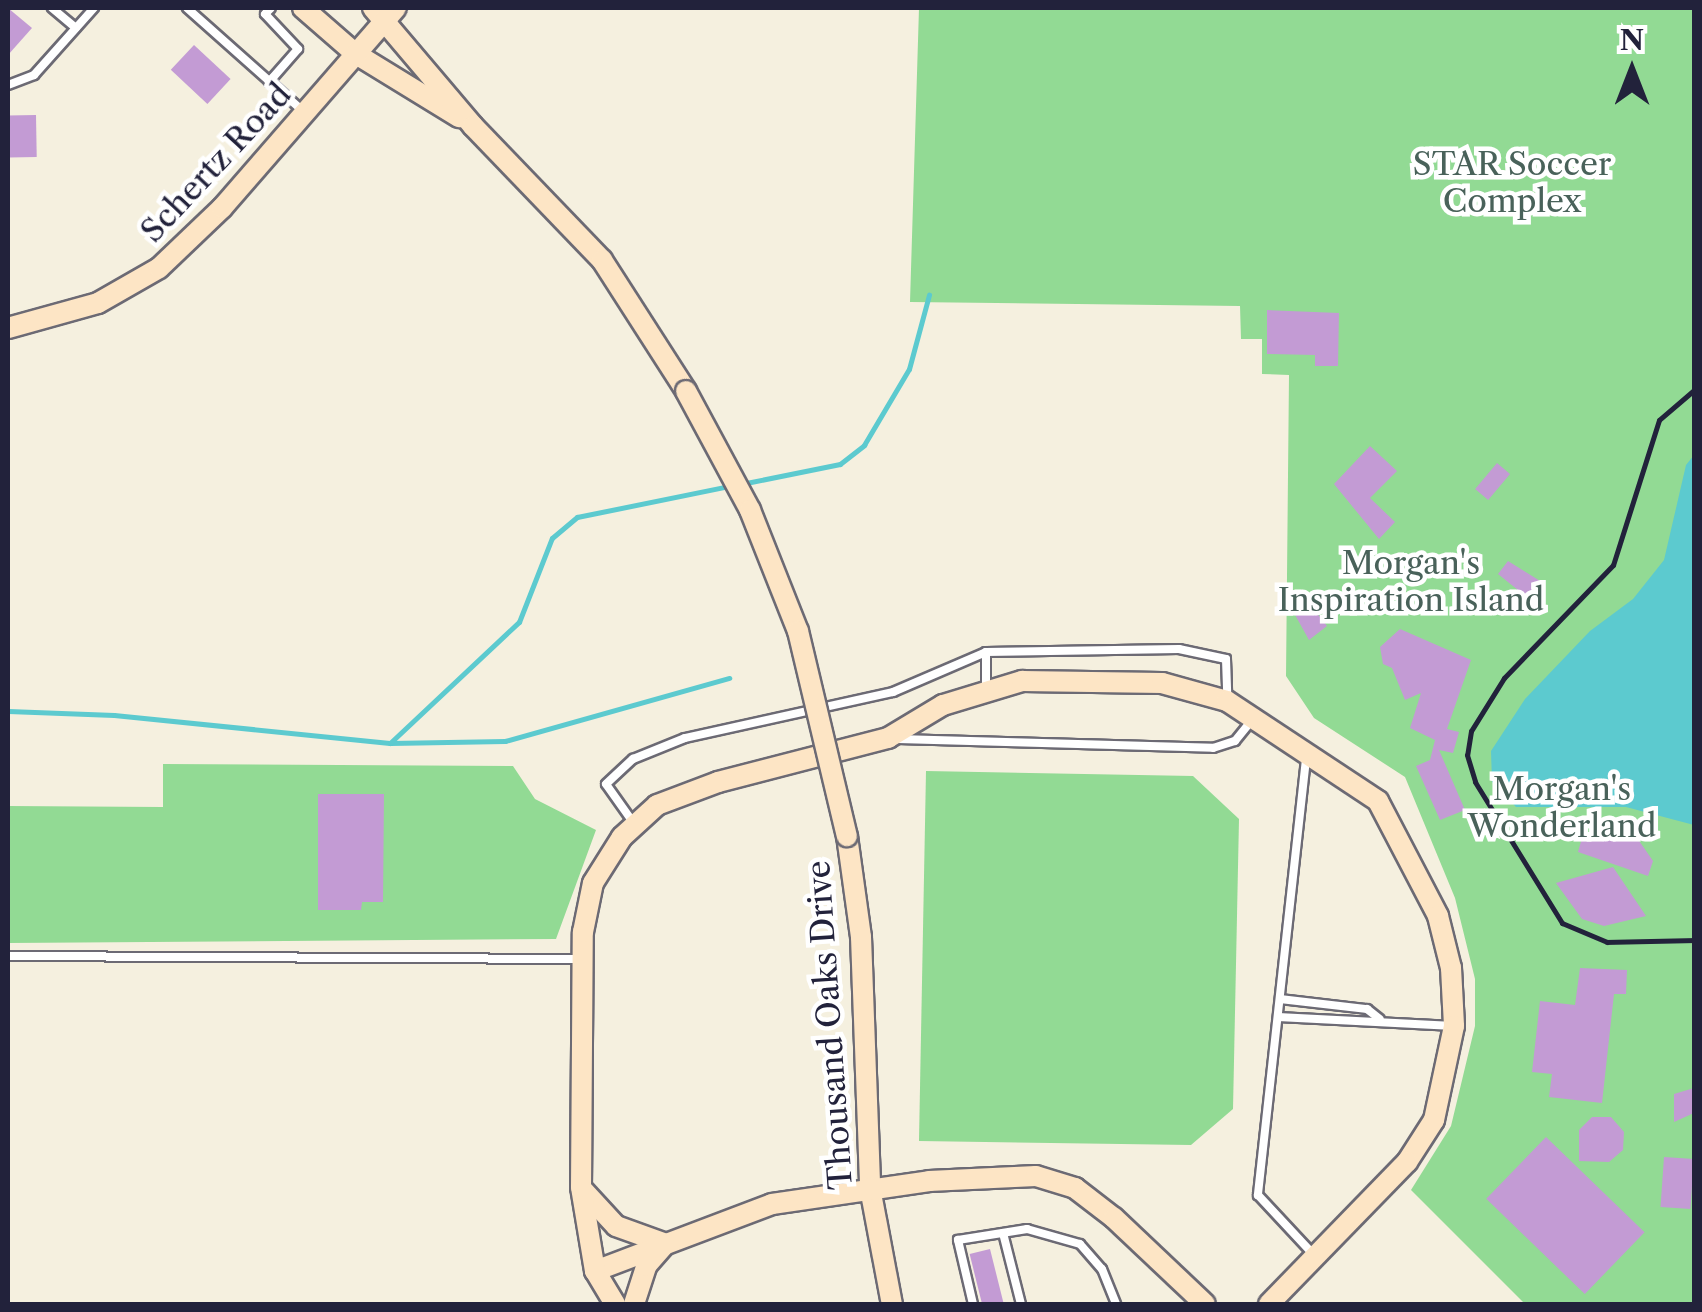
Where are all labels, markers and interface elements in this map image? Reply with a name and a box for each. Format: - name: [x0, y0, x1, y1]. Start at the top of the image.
- north arrow: [1582, 20, 1682, 120]
- text: N: [1620, 23, 1644, 57]
- street label: Schertz Road: [133, 76, 299, 250]
- park label: STAR Soccer Complex: [1412, 146, 1612, 221]
- park label: Morgan's Inspiration Island: [1278, 545, 1544, 620]
- park label: Morgan's Wonderland: [1468, 771, 1656, 846]
- street label: Thousand Oaks Drive: [799, 859, 861, 1191]

